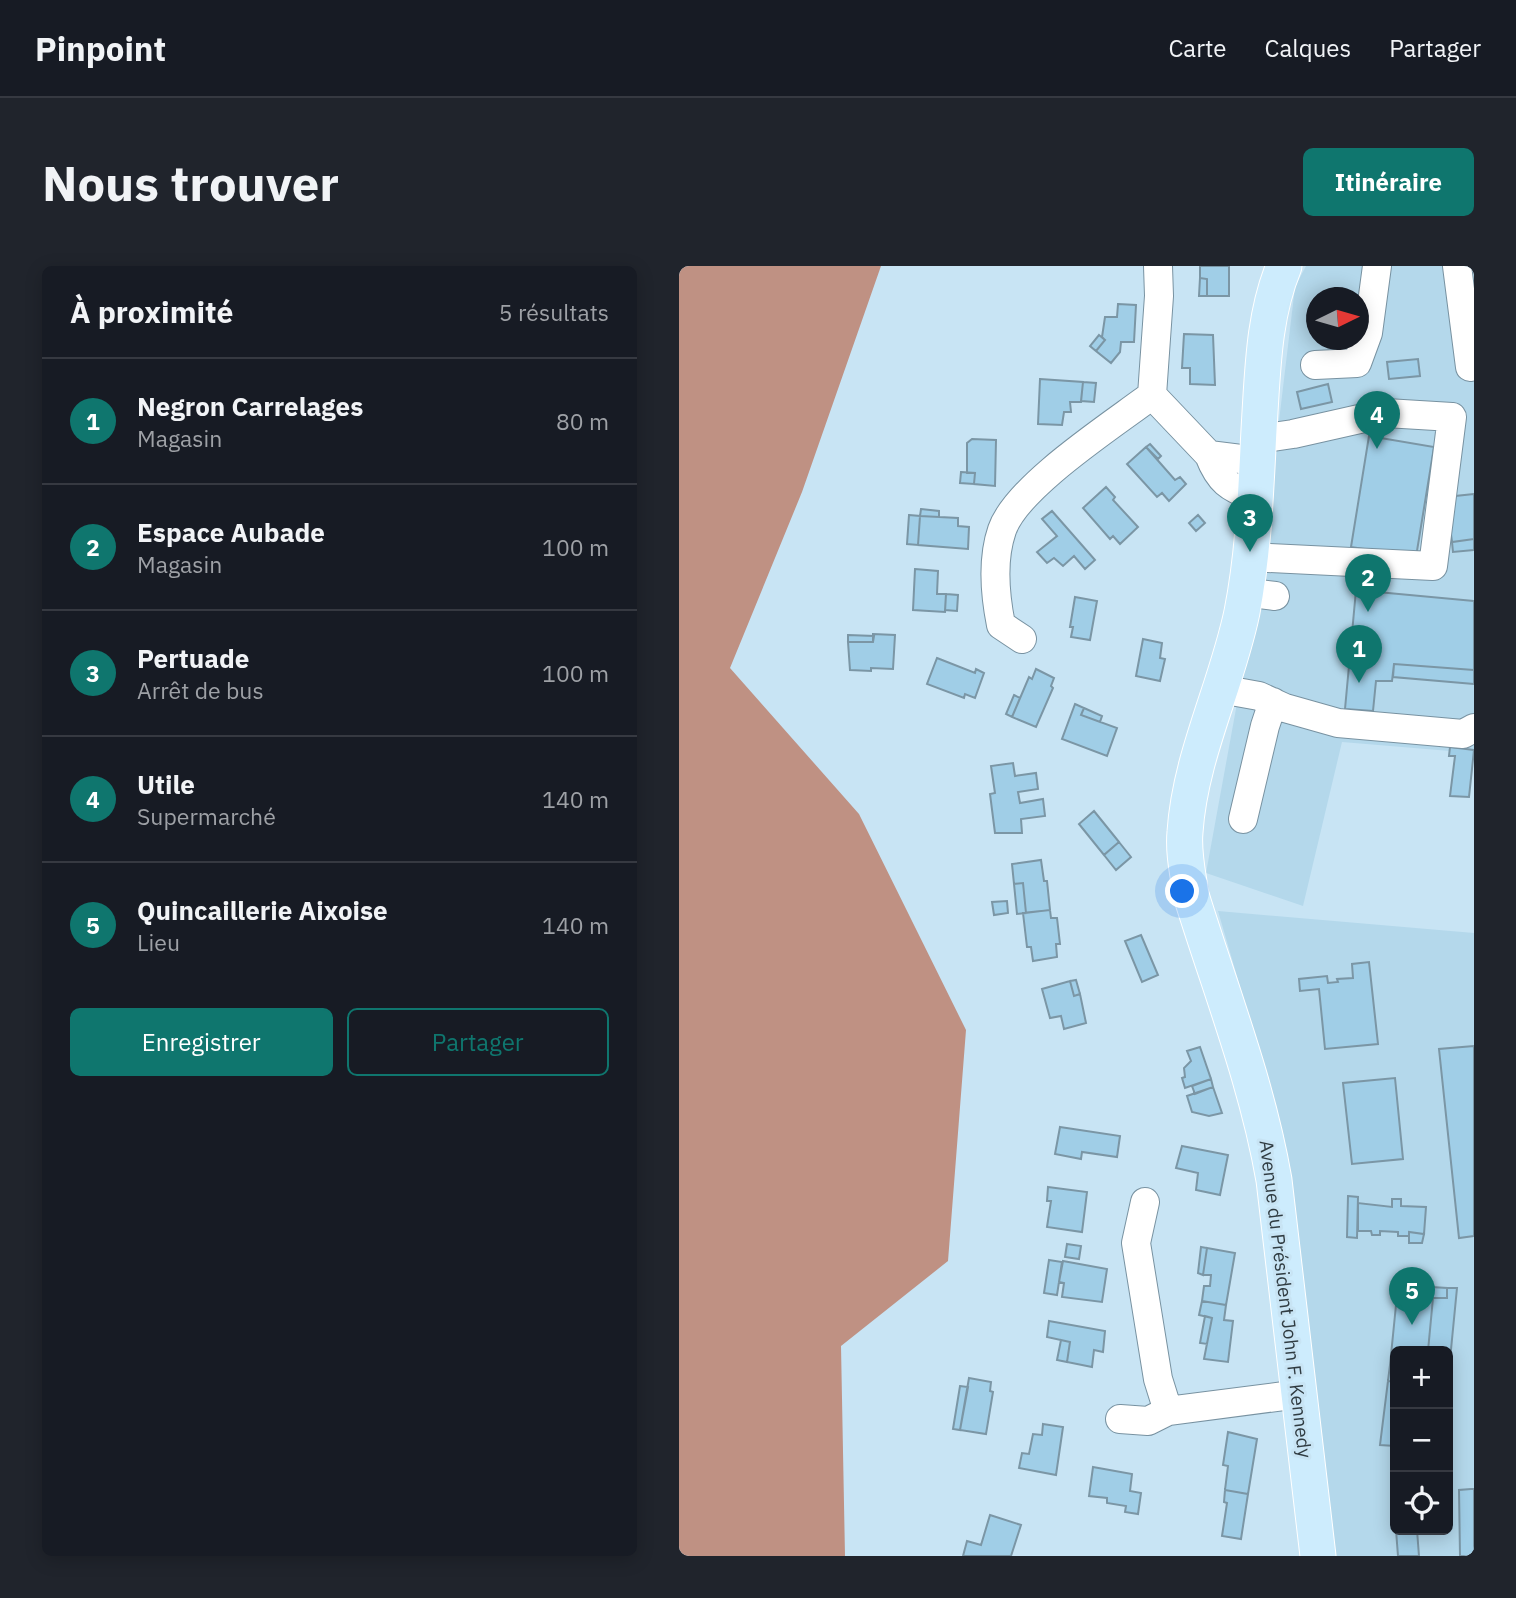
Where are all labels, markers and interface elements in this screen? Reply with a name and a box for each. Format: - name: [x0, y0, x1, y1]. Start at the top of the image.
- text: Pinpoint: [35, 27, 166, 70]
- text: Carte: [1168, 32, 1227, 64]
- text: Calques: [1265, 32, 1351, 64]
- text: Partager: [1389, 32, 1481, 64]
- button: Itinéraire: [1303, 148, 1474, 216]
- text: Nous trouver: [42, 151, 339, 214]
- north arrow: [1306, 287, 1369, 350]
- text: À proximité: [70, 292, 233, 331]
- text: 5 résultats: [499, 297, 609, 327]
- text: Negron Carrelages: [137, 389, 363, 423]
- pin: 4: [1354, 391, 1400, 449]
- text: 1: [86, 406, 100, 436]
- text: 80 m: [556, 406, 609, 436]
- text: Magasin: [137, 423, 222, 453]
- pin: 3: [1227, 494, 1273, 552]
- text: Espace Aubade: [137, 515, 325, 549]
- text: 2: [86, 532, 100, 562]
- text: 100 m: [542, 532, 609, 562]
- text: Magasin: [137, 549, 222, 579]
- pin: 2: [1345, 554, 1391, 612]
- pin: 1: [1336, 625, 1382, 683]
- text: Pertuade: [137, 641, 249, 675]
- text: 3: [86, 658, 100, 688]
- text: 100 m: [542, 658, 609, 688]
- text: Arrêt de bus: [137, 675, 264, 705]
- text: Utile: [137, 767, 195, 801]
- text: 4: [86, 784, 100, 814]
- text: 140 m: [542, 784, 609, 814]
- text: Supermarché: [137, 801, 276, 831]
- your location: [1165, 874, 1199, 908]
- text: Quincaillerie Aixoise: [137, 893, 388, 927]
- text: 5: [86, 910, 100, 940]
- text: 140 m: [542, 910, 609, 940]
- text: Lieu: [137, 927, 180, 957]
- button: Enregistrer: [70, 1008, 333, 1076]
- button: Partager: [347, 1008, 609, 1076]
- street label: Avenue du Président John F. Kennedy: [1255, 1139, 1317, 1460]
- pin: 5: [1389, 1267, 1435, 1325]
- map controls: [1390, 1346, 1453, 1535]
- button: +: [1390, 1346, 1453, 1409]
- button: −: [1390, 1409, 1453, 1472]
- button: locate: [1390, 1472, 1453, 1535]

